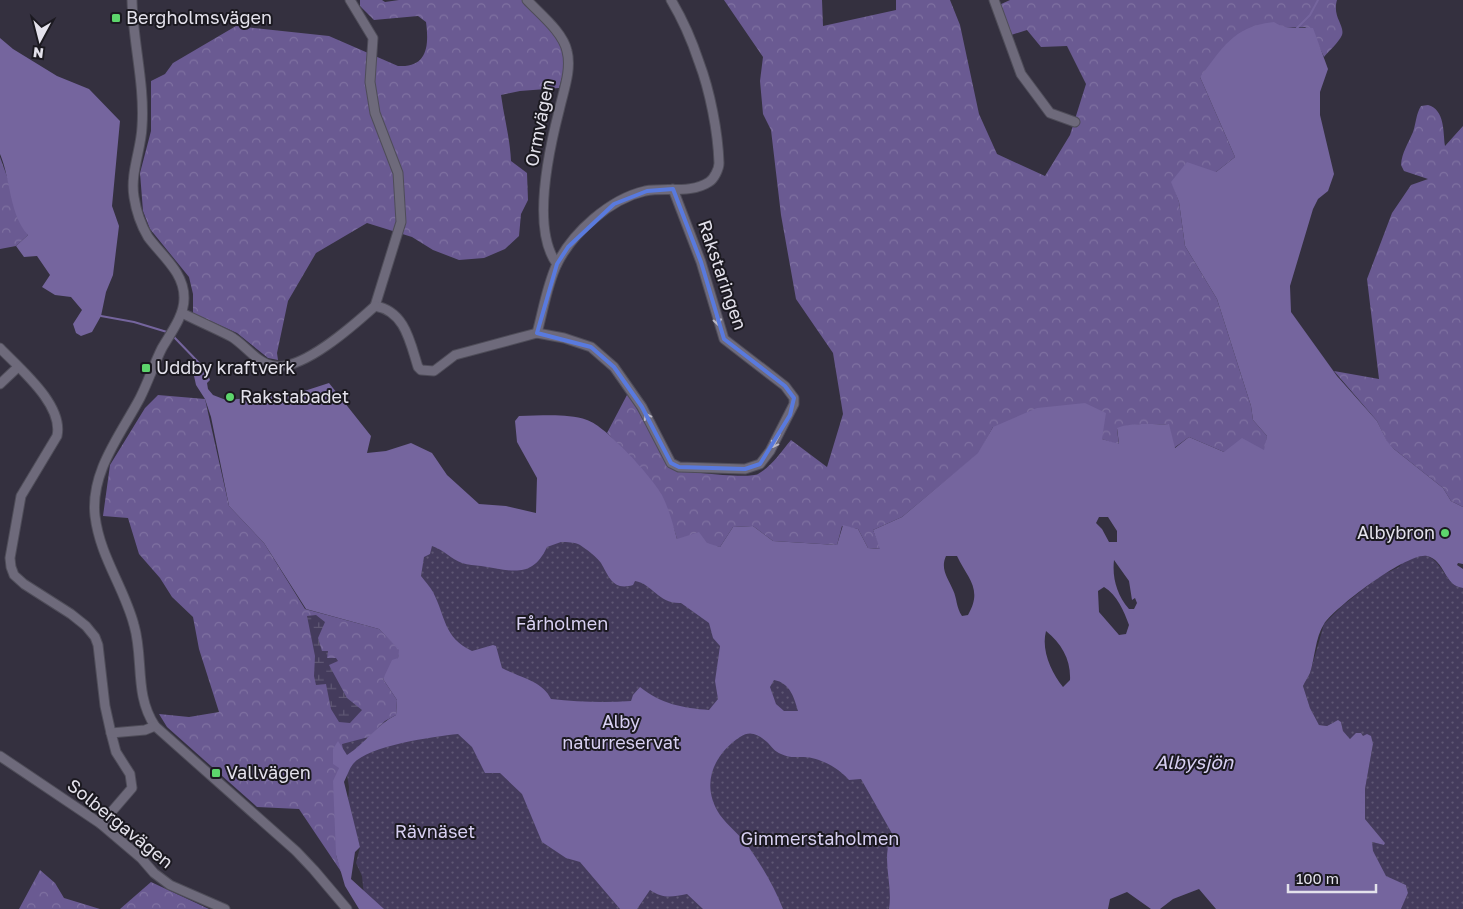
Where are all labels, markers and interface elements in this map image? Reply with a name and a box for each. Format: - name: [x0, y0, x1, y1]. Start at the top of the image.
- place label: Bergholmsvägen: [126, 6, 272, 28]
- marker: Bergholmsvägen: [110, 12, 122, 24]
- north arrow: [15, 15, 65, 65]
- text: N: [32, 44, 45, 62]
- street label: Ormvägen: [520, 77, 558, 168]
- street label: Rakstaringen: [694, 217, 752, 333]
- one-way arrow: [712, 310, 722, 326]
- place label: Uddby kraftverk: [156, 356, 295, 378]
- marker: Uddby kraftverk: [140, 362, 152, 374]
- place label: Rakstabadet: [240, 385, 349, 407]
- marker: Rakstabadet: [224, 391, 236, 403]
- one-way arrow: [644, 413, 653, 428]
- one-way arrow: [771, 433, 780, 448]
- place label: Albybron: [1357, 521, 1435, 543]
- marker: Albybron: [1439, 527, 1451, 539]
- park label: Fårholmen: [516, 612, 608, 634]
- park label: Alby naturreservat: [562, 710, 680, 753]
- water label: Albysjön: [1155, 750, 1235, 773]
- place label: Vallvägen: [226, 761, 311, 783]
- marker: Vallvägen: [210, 767, 222, 779]
- street label: Solbergavägen: [63, 774, 178, 873]
- park label: Rävnäset: [395, 820, 475, 842]
- park label: Gimmerstaholmen: [741, 827, 899, 849]
- scale bar: [1288, 862, 1376, 894]
- text: 100 m: [1296, 869, 1339, 887]

